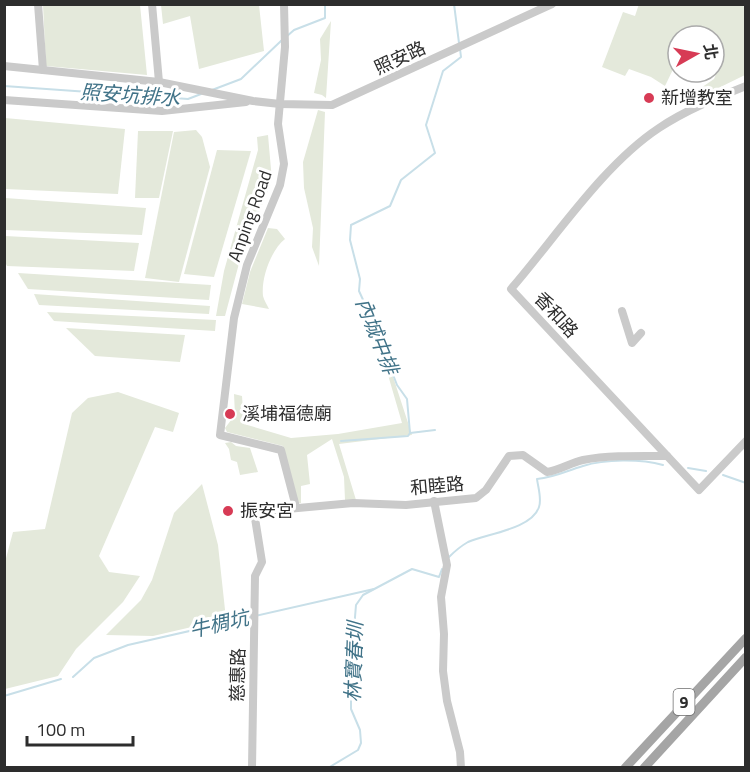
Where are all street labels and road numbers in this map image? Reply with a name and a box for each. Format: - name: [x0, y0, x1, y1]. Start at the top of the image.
- street label: 照安路: [370, 34, 430, 81]
- street label: Anping Road: [220, 166, 279, 265]
- street label: 香和路: [528, 286, 585, 344]
- street label: 和睦路: [409, 470, 465, 501]
- street label: 慈惠路: [224, 648, 251, 702]
- road number: 9: [674, 689, 694, 715]

